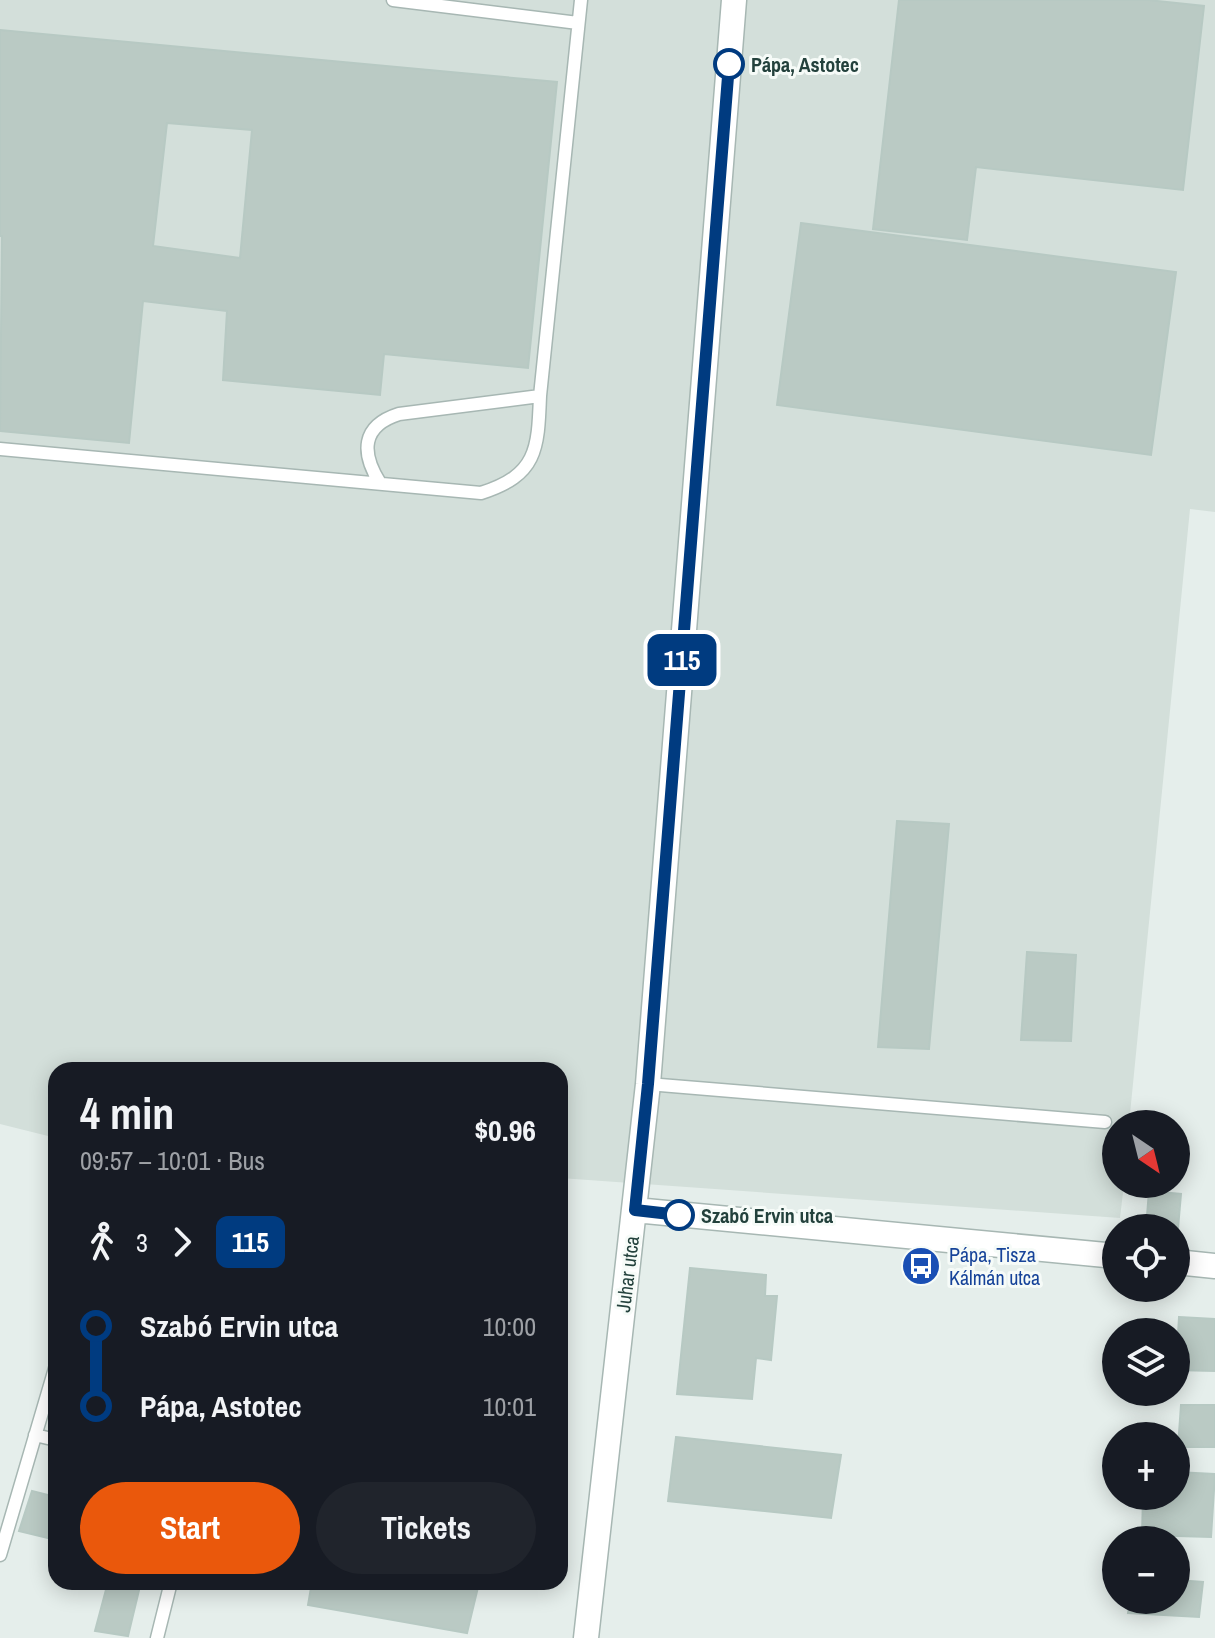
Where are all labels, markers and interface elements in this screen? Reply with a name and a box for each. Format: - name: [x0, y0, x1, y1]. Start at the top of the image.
- marker: Pápa, Astotec: [714, 49, 744, 79]
- place label: Pápa, Astotec: [751, 51, 859, 78]
- line badge: 115: [636, 634, 728, 686]
- text: 115: [663, 641, 701, 679]
- text: 4 min: [80, 1083, 174, 1143]
- text: $0.96: [474, 1110, 536, 1150]
- north arrow: [1102, 1110, 1190, 1198]
- map controls: [1102, 1110, 1190, 1614]
- text: 09:57 – 10:01 · Bus: [80, 1143, 265, 1178]
- marker: Szabó Ervin utca: [664, 1200, 694, 1230]
- place label: Szabó Ervin utca: [701, 1202, 833, 1229]
- button: locate: [1102, 1214, 1190, 1302]
- icon: walk: [80, 1220, 124, 1264]
- icon: forward: [160, 1220, 204, 1264]
- text: 115: [232, 1223, 269, 1261]
- text: 3: [136, 1225, 148, 1260]
- street label: Juhar utca: [609, 1234, 645, 1314]
- place label: Pápa, Tisza Kálmán utca: [949, 1241, 1040, 1291]
- bus stop icon: Pápa, Tisza Kálmán utca: [900, 1245, 942, 1287]
- text: Szabó Ervin utca: [140, 1306, 338, 1346]
- text: 10:00: [483, 1309, 536, 1344]
- button: layers: [1102, 1318, 1190, 1406]
- text: Pápa, Astotec: [140, 1386, 302, 1426]
- text: 10:01: [483, 1389, 536, 1424]
- button: +: [1102, 1422, 1190, 1510]
- button: Start: [80, 1482, 300, 1574]
- button: Tickets: [316, 1482, 536, 1574]
- button: −: [1102, 1526, 1190, 1614]

